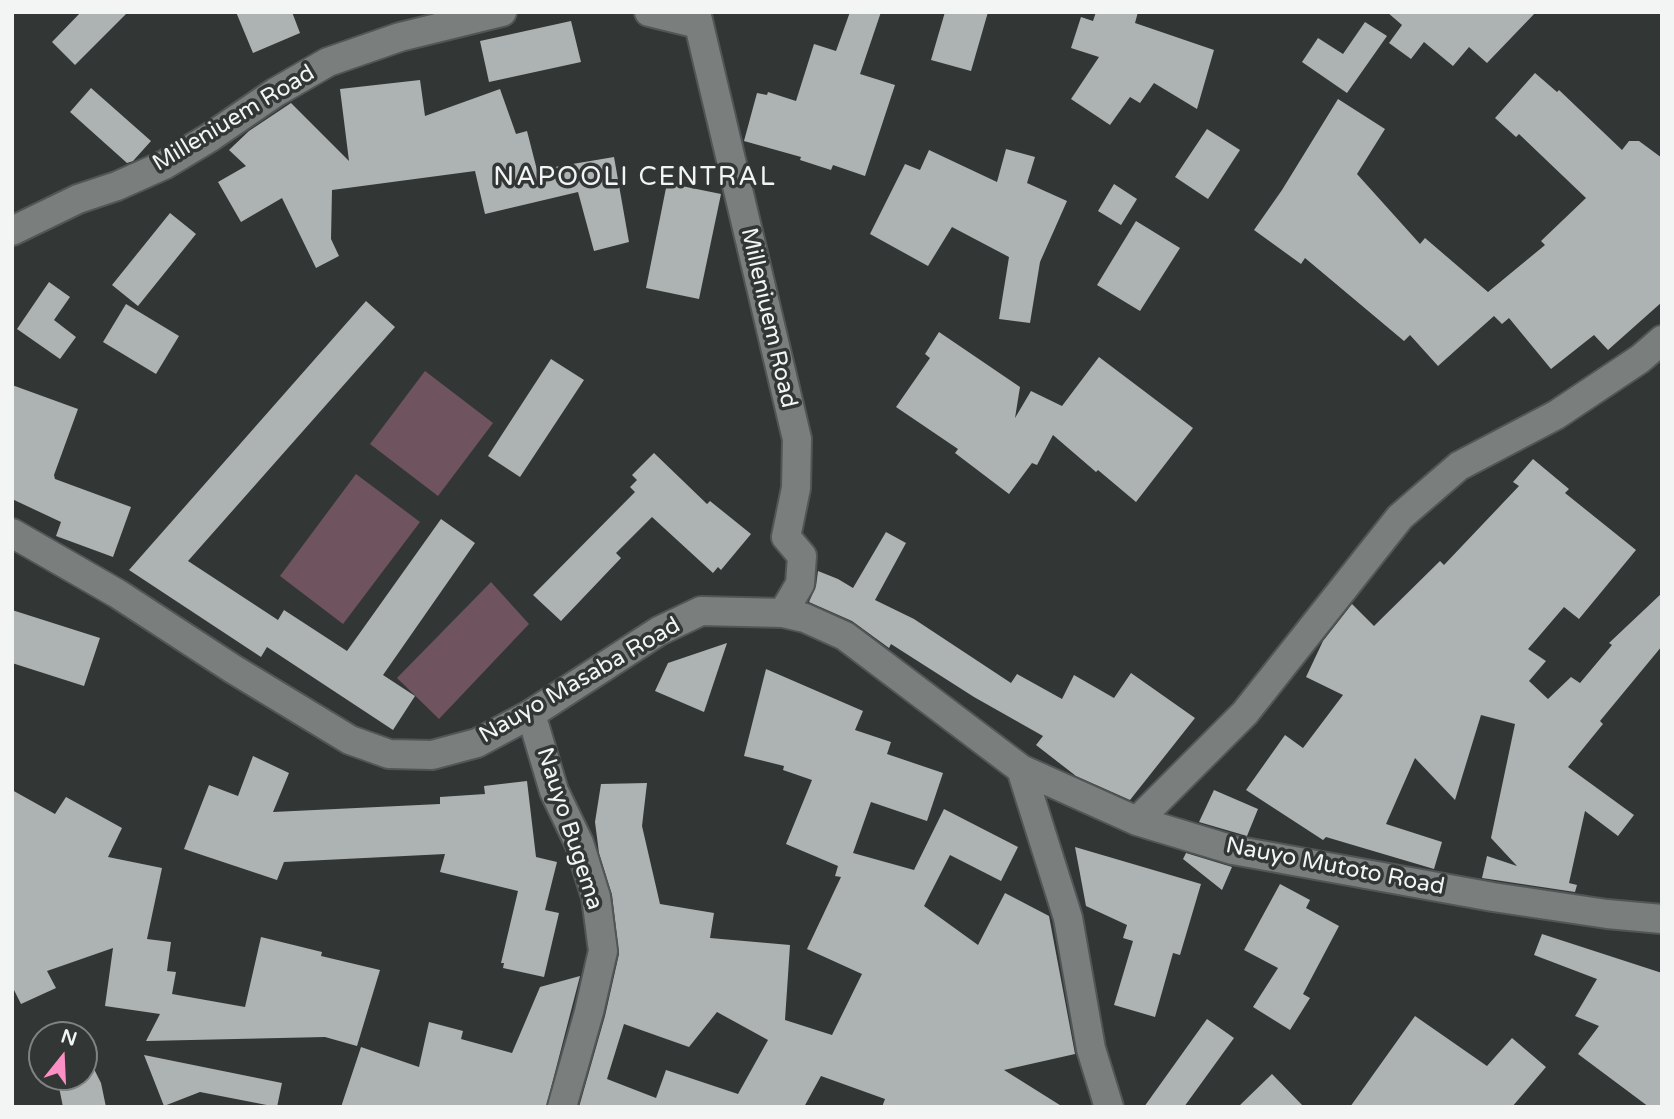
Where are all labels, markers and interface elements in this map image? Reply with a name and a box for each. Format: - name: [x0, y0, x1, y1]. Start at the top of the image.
- street label: Milleniuem Road: [148, 60, 320, 178]
- district label: NAPOOLI CENTRAL: [495, 162, 775, 194]
- street label: Milleniuem Road: [734, 225, 802, 411]
- street label: Nauyo Masaba Road: [474, 612, 686, 750]
- street label: Nauyo Bugema: [530, 744, 608, 914]
- street label: Nauyo Mutoto Road: [1223, 832, 1447, 902]
- north arrow: [28, 1021, 98, 1091]
- text: N: [58, 1025, 80, 1051]

